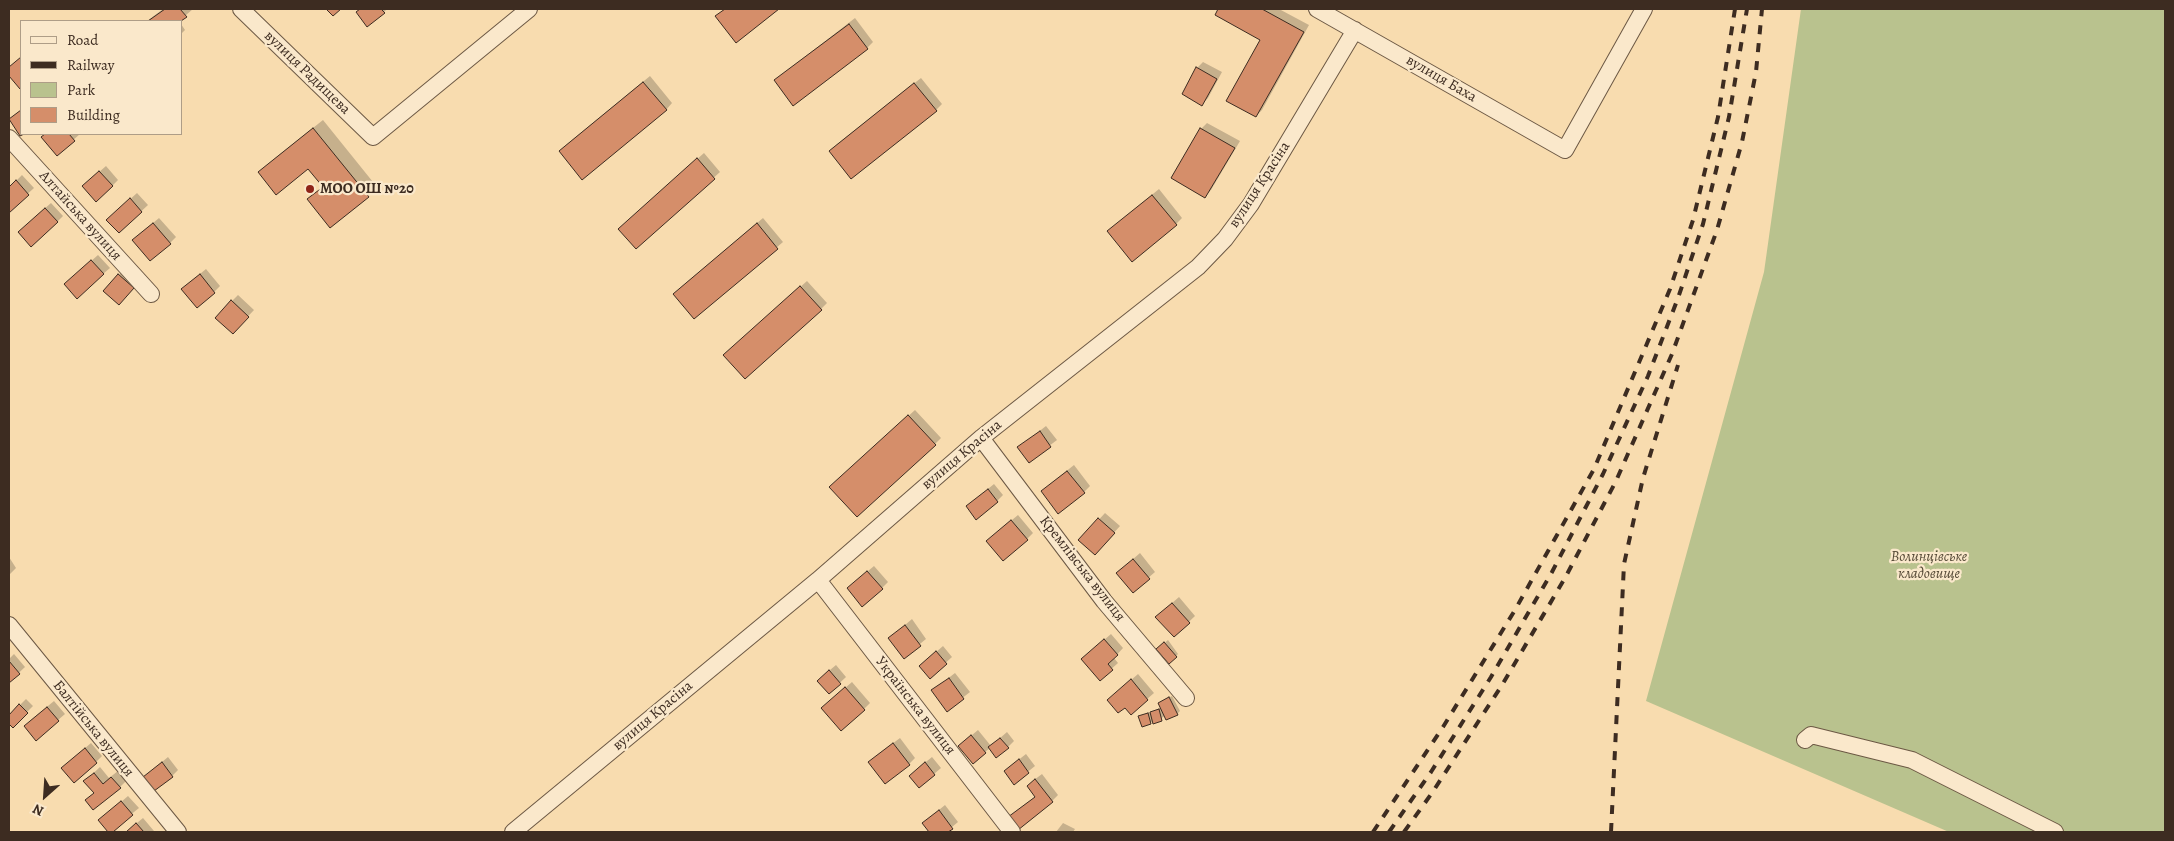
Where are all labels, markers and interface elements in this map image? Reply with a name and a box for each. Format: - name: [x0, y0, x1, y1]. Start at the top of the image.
- legend: [20, 20, 182, 135]
- street label: вулиця Радищева: [260, 27, 354, 119]
- text: Road: [67, 30, 98, 50]
- street label: вулиця Баха: [1402, 52, 1480, 106]
- text: Railway: [67, 55, 114, 75]
- text: Park: [67, 80, 95, 100]
- text: Building: [67, 105, 120, 125]
- street label: вулиця Красіна: [1225, 139, 1295, 231]
- street label: Алтайська вулиця: [35, 167, 125, 265]
- place label: МОО ОШ №20: [320, 180, 414, 198]
- marker: МОО ОШ №20: [304, 183, 316, 195]
- street label: вулиця Красіна: [918, 416, 1006, 494]
- street label: Кремлівська вулиця: [1035, 513, 1129, 625]
- park label: Волинцівське кладовище: [1891, 548, 1967, 583]
- street label: Українська вулиця: [871, 653, 959, 759]
- street label: Балтійська вулиця: [49, 677, 137, 781]
- street label: вулиця Красіна: [609, 677, 697, 755]
- north arrow: [20, 771, 70, 821]
- text: N: [29, 799, 47, 821]

